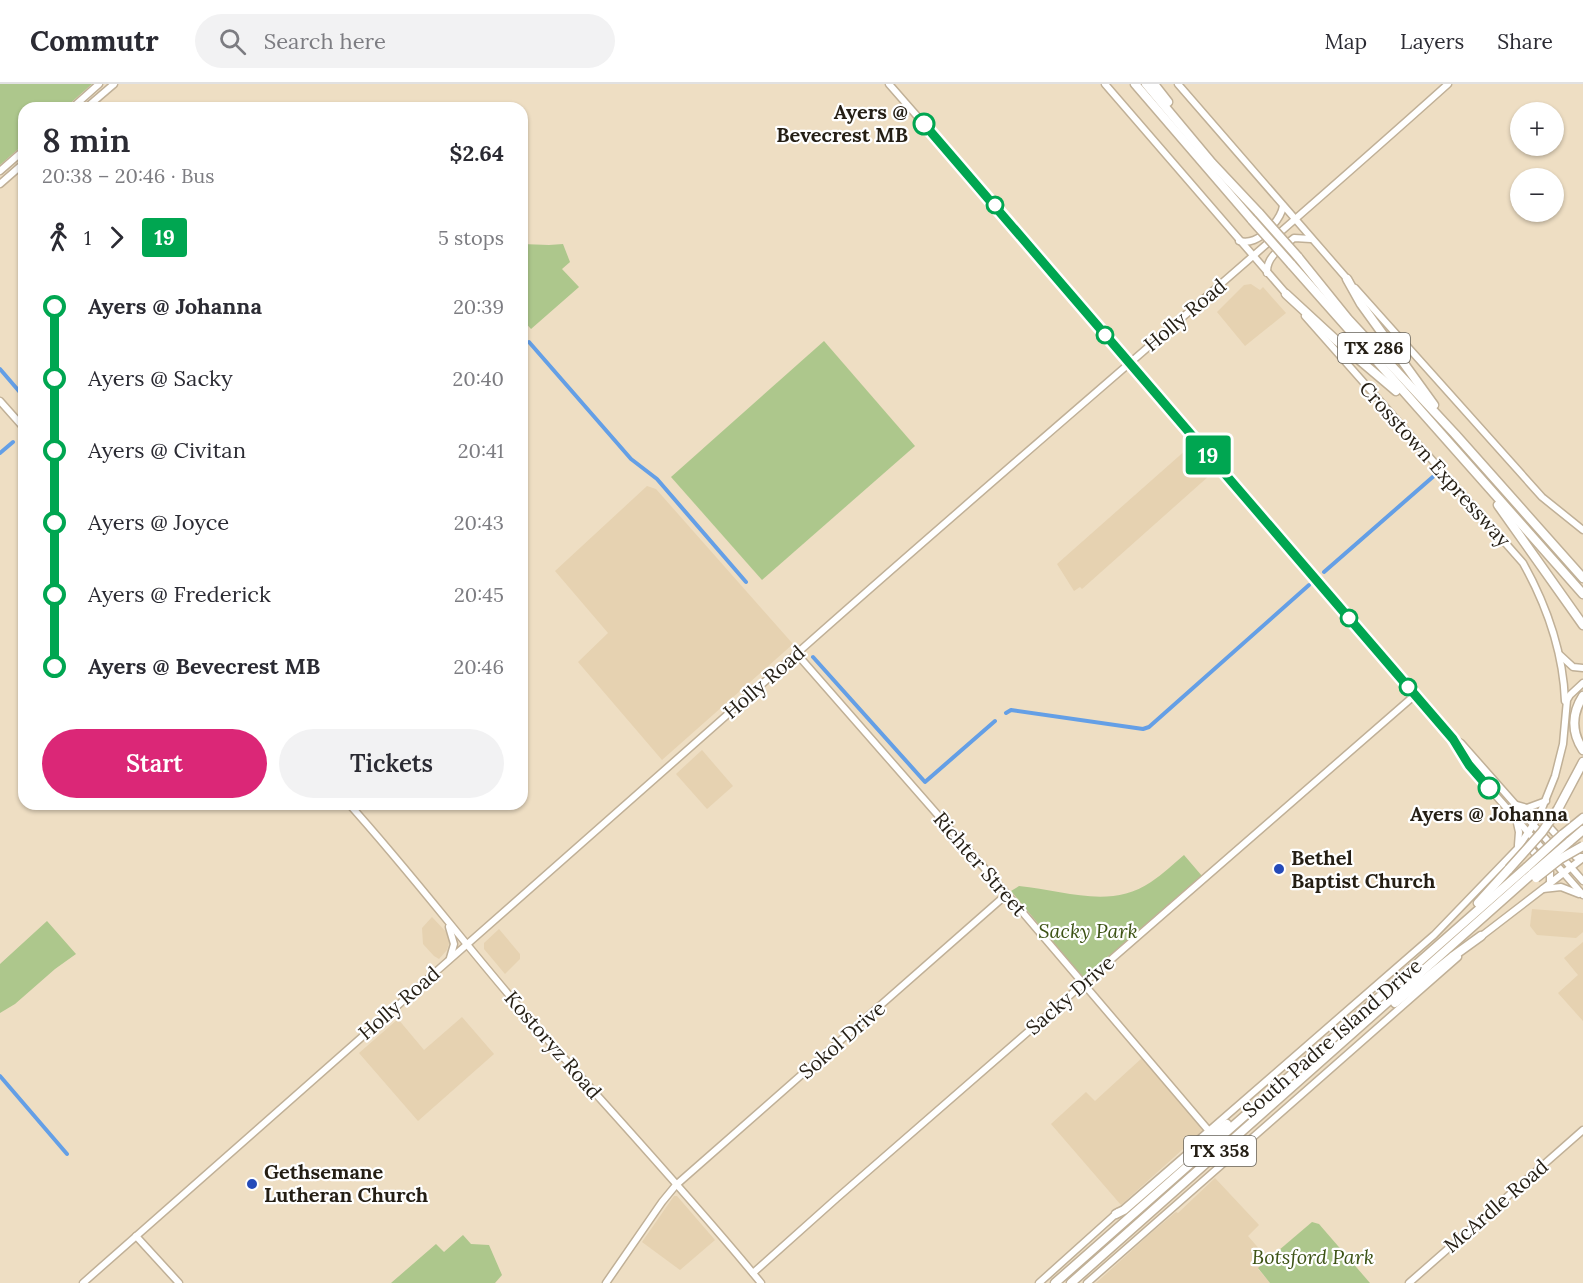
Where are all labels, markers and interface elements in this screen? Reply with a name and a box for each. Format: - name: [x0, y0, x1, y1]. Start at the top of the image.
- search box: [195, 14, 615, 68]
- text: Commutr: [30, 23, 159, 59]
- icon: search: [216, 25, 249, 58]
- text: Search here: [264, 27, 386, 55]
- text: Map: [1324, 28, 1367, 55]
- text: Layers: [1400, 28, 1464, 55]
- text: Share: [1497, 28, 1553, 55]
- place label: Ayers @ Bevecrest MB: [776, 99, 908, 147]
- map controls: [1510, 102, 1564, 222]
- button: +: [1510, 102, 1564, 156]
- marker: Ayers @ Bevecrest MB: [913, 113, 935, 135]
- text: 8 min: [42, 119, 131, 161]
- text: $2.64: [450, 139, 504, 167]
- text: 20:38 – 20:46 · Bus: [42, 163, 214, 188]
- button: −: [1510, 168, 1564, 222]
- unlabelled marker: [986, 196, 1004, 214]
- icon: walk: [42, 221, 75, 254]
- icon: forward: [100, 221, 133, 254]
- text: 19: [154, 224, 175, 251]
- text: 1: [84, 225, 91, 250]
- text: 5 stops: [438, 225, 504, 250]
- street label: Holly Road: [1138, 273, 1231, 356]
- text: Ayers @ Johanna: [88, 292, 262, 320]
- text: 20:39: [453, 294, 504, 319]
- unlabelled marker: [1096, 326, 1114, 344]
- road number: TX 286: [1338, 333, 1410, 363]
- text: Ayers @ Sacky: [88, 364, 233, 392]
- text: 20:40: [453, 366, 504, 391]
- street label: Crosstown Expressway: [1354, 376, 1517, 552]
- text: Ayers @ Civitan: [88, 436, 246, 464]
- line badge: 19: [1181, 436, 1235, 475]
- text: 20:41: [458, 438, 504, 463]
- text: 19: [1198, 442, 1218, 469]
- text: Ayers @ Joyce: [88, 508, 229, 536]
- text: 20:43: [454, 510, 504, 535]
- text: Ayers @ Frederick: [88, 580, 271, 608]
- text: 20:45: [454, 582, 504, 607]
- unlabelled marker: [1340, 609, 1358, 627]
- street label: Holly Road: [718, 639, 810, 724]
- text: Ayers @ Bevecrest MB: [88, 652, 320, 680]
- text: 20:46: [453, 654, 504, 679]
- unlabelled marker: [1399, 678, 1417, 696]
- button: Start: [42, 729, 267, 798]
- button: Tickets: [279, 729, 504, 798]
- marker: Ayers @ Johanna: [1478, 777, 1500, 799]
- place label: Ayers @ Johanna: [1410, 801, 1569, 826]
- street label: Richter Street: [928, 806, 1033, 921]
- place label: Bethel Baptist Church: [1291, 845, 1436, 893]
- marker: Bethel Baptist Church: [1272, 862, 1286, 876]
- park label: Sacky Park: [1038, 918, 1138, 943]
- street label: Sacky Drive: [1020, 949, 1119, 1040]
- street label: South Padre Island Drive: [1237, 953, 1427, 1122]
- street label: Holly Road: [353, 960, 445, 1045]
- street label: Kostoryz Road: [500, 985, 607, 1104]
- street label: Sokol Drive: [793, 995, 890, 1084]
- road number: TX 358: [1184, 1136, 1256, 1166]
- street label: McArdle Road: [1438, 1154, 1553, 1258]
- place label: Gethsemane Lutheran Church: [264, 1159, 429, 1207]
- marker: Gethsemane Lutheran Church: [245, 1177, 259, 1191]
- park label: Botsford Park: [1252, 1244, 1374, 1269]

